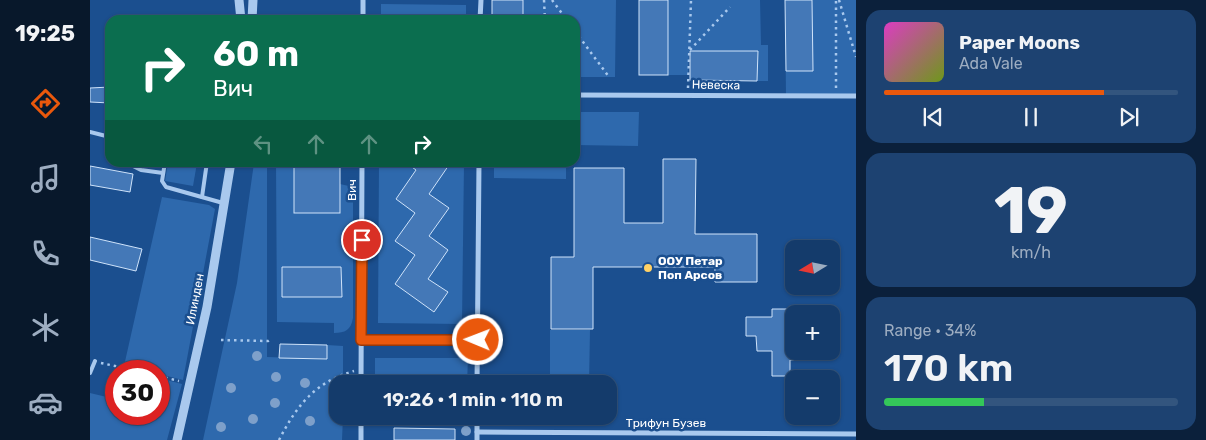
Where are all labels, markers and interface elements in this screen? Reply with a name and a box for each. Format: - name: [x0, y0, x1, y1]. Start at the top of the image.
- text: 19:25: [15, 20, 75, 47]
- text: Paper Moons: [959, 31, 1080, 54]
- text: 60 m: [213, 33, 299, 75]
- icon: right: [130, 35, 195, 100]
- text: Ada Vale: [959, 54, 1023, 73]
- text: Вич: [213, 75, 253, 102]
- street label: Невеска: [692, 78, 740, 92]
- icon: directions: [28, 86, 63, 121]
- icon: previous: [919, 103, 947, 131]
- icon: pause: [1017, 103, 1045, 131]
- icon: next: [1115, 103, 1143, 131]
- icon: left: [249, 130, 277, 158]
- icon: ahead: [302, 130, 330, 158]
- icon: ahead: [355, 130, 383, 158]
- icon: right: [408, 130, 436, 158]
- icon: music: [28, 161, 63, 196]
- text: 19: [994, 172, 1068, 249]
- street label: Вич: [345, 179, 359, 201]
- pin: [341, 219, 383, 261]
- icon: arrive: [348, 226, 376, 254]
- icon: phone: [28, 236, 63, 271]
- north arrow: [785, 240, 840, 295]
- map controls: [785, 240, 840, 425]
- text: km/h: [1011, 243, 1051, 262]
- place label: ООУ Петар Поп Арсов: [658, 254, 723, 282]
- marker: ООУ Петар Поп Арсов: [642, 262, 654, 274]
- street label: Илинден: [183, 272, 207, 326]
- button: +: [785, 305, 840, 360]
- icon: climate: [28, 310, 63, 345]
- position arrow: [451, 313, 503, 365]
- text: Range · 34%: [884, 321, 976, 340]
- text: 170 km: [884, 345, 1013, 391]
- speed limit sign: 30: [105, 360, 170, 425]
- button: −: [785, 370, 840, 425]
- icon: car: [28, 385, 63, 420]
- text: 19:26 · 1 min · 110 m: [383, 388, 563, 411]
- street label: Трифун Бузев: [626, 416, 706, 430]

